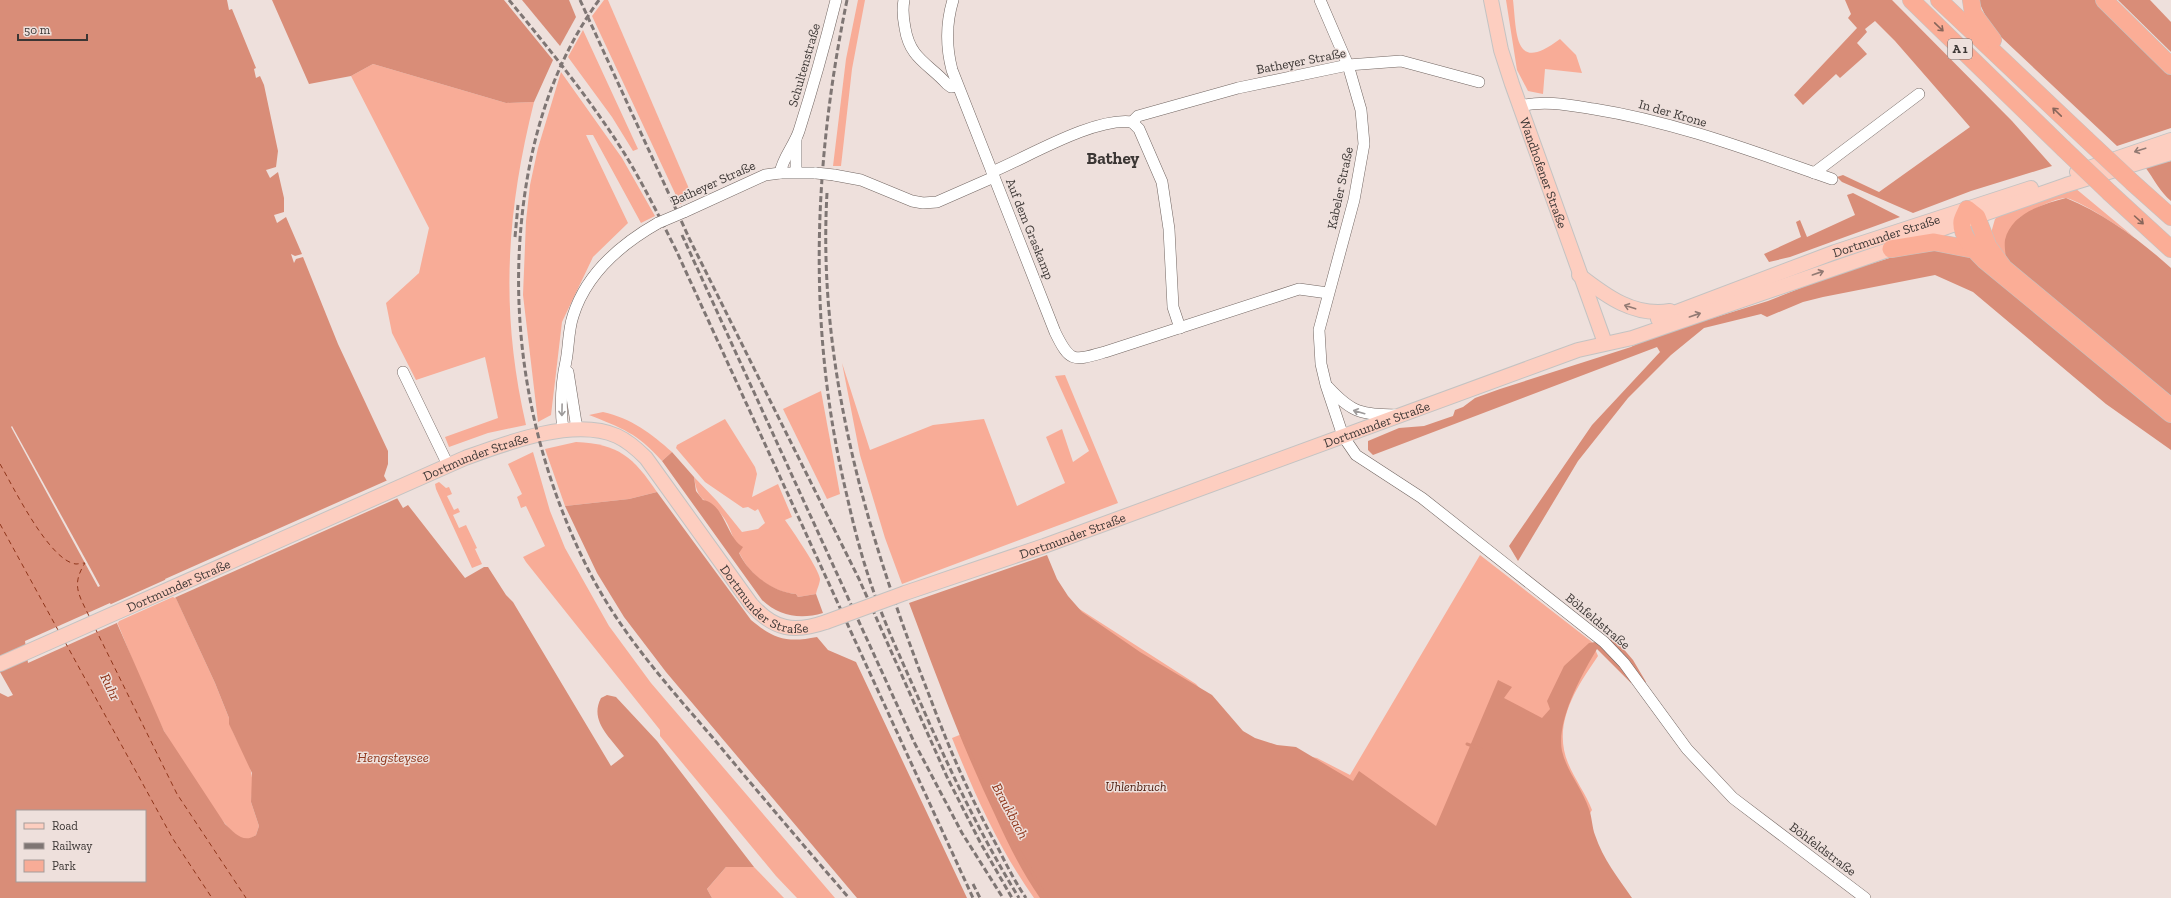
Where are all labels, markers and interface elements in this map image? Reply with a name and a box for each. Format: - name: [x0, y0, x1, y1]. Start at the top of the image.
- scale bar: [18, 16, 87, 42]
- street label: Schultenstraße: [785, 22, 823, 108]
- one-way arrow: [1934, 22, 1944, 32]
- text: 50 m: [24, 23, 51, 37]
- road number: A 1: [1948, 39, 1972, 59]
- street label: Batheyer Straße: [1255, 45, 1347, 77]
- street label: In der Krone: [1637, 96, 1709, 130]
- one-way arrow: [2052, 108, 2062, 117]
- street label: Wandhofener Straße: [1517, 115, 1571, 230]
- street label: Kabeler Straße: [1324, 146, 1356, 230]
- one-way arrow: [2134, 147, 2147, 154]
- district label: Bathey: [1087, 148, 1139, 168]
- street label: Batheyer Straße: [668, 158, 758, 208]
- street label: Auf dem Graskamp: [1003, 176, 1057, 282]
- street label: Dortmunder Straße: [1831, 211, 1942, 260]
- one-way arrow: [2134, 215, 2144, 224]
- one-way arrow: [1812, 269, 1824, 277]
- one-way arrow: [1624, 303, 1636, 311]
- one-way arrow: [1689, 311, 1701, 319]
- street label: Dortmunder Straße: [1322, 398, 1432, 450]
- one-way arrow: [558, 403, 565, 416]
- one-way arrow: [1353, 407, 1366, 415]
- street label: Dortmunder Straße: [420, 430, 530, 483]
- street label: Dortmunder Straße: [1017, 509, 1127, 561]
- street label: Dortmunder Straße: [124, 556, 232, 615]
- street label: Dortmunder Straße: [718, 562, 809, 636]
- street label: Böhfeldstraße: [1563, 590, 1633, 652]
- water label: Ruhr: [96, 671, 124, 703]
- water label: Hengsteysee: [357, 749, 429, 766]
- park label: Uhlenbruch: [1105, 779, 1167, 794]
- water label: Braukbach: [988, 780, 1032, 842]
- legend: [16, 810, 146, 882]
- text: Road: [52, 819, 78, 833]
- street label: Böhfeldstraße: [1787, 819, 1859, 879]
- text: Railway: [52, 839, 93, 853]
- text: Park: [52, 859, 77, 873]

